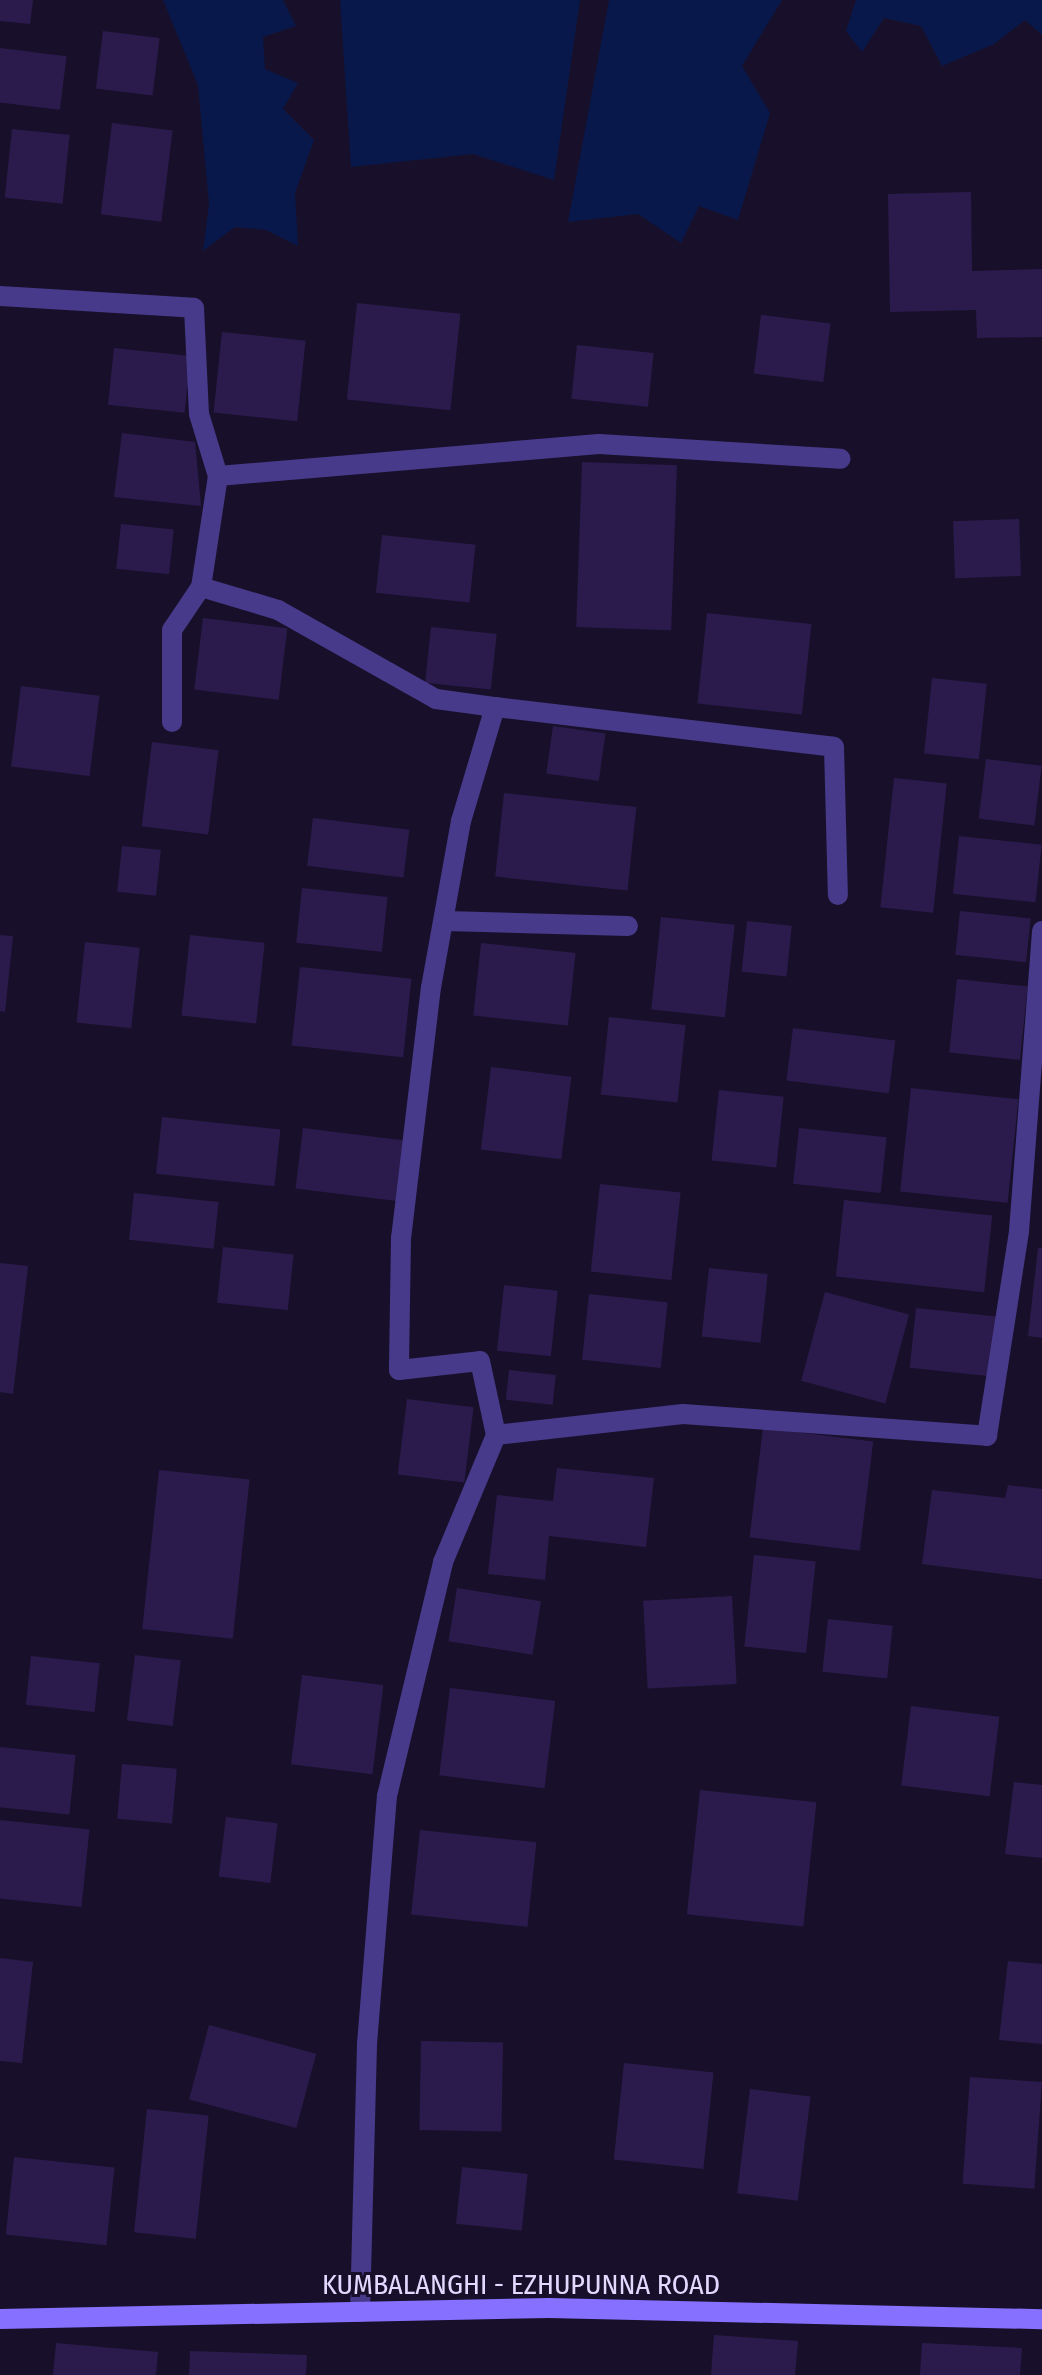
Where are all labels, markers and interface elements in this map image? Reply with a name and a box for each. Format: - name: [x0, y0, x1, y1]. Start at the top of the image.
- street label: KUMBALANGHI - EZHUPUNNA ROAD: [322, 2268, 720, 2302]

